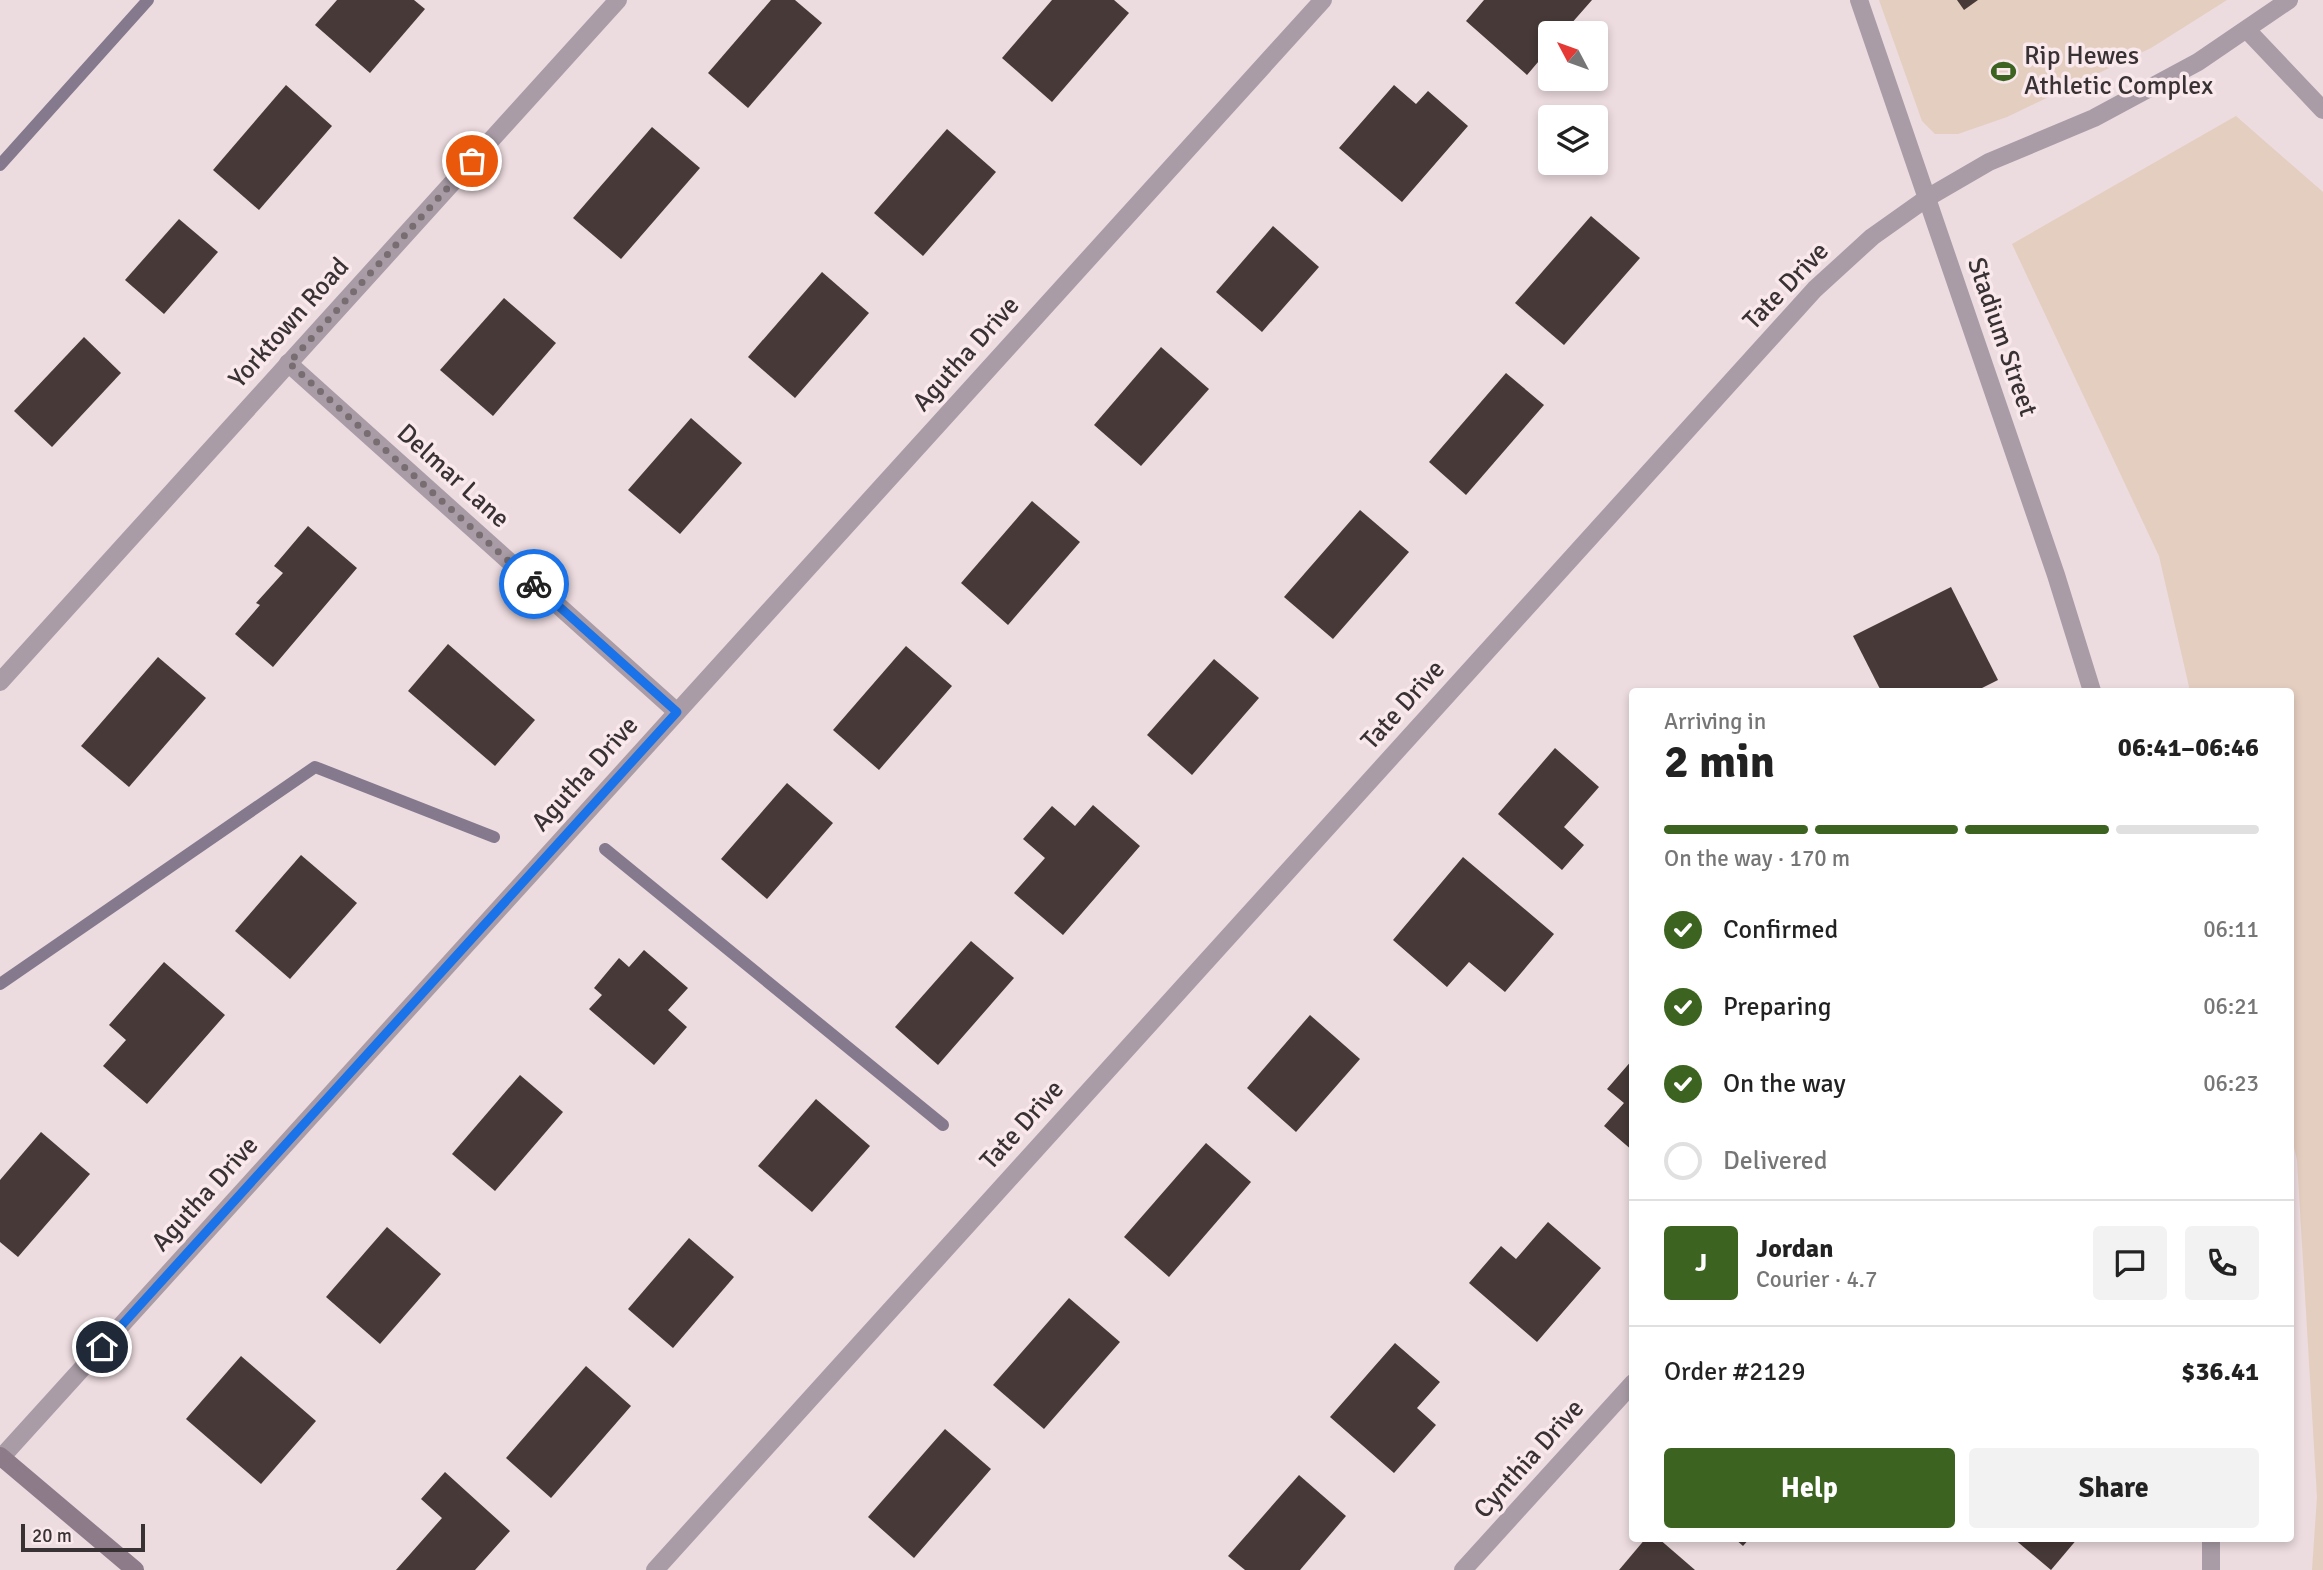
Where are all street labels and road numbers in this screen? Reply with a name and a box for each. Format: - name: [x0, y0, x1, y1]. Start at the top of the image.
- street label: Tate Drive: [1736, 235, 1836, 337]
- street label: Yorktown Road: [222, 251, 356, 395]
- street label: Stadium Street: [1960, 253, 2044, 421]
- street label: Agutha Drive: [906, 290, 1026, 418]
- street label: Delmar Lane: [390, 417, 516, 535]
- street label: Tate Drive: [1354, 654, 1452, 756]
- street label: Agutha Drive: [525, 710, 645, 838]
- street label: Tate Drive: [973, 1074, 1071, 1176]
- street label: Agutha Drive: [145, 1130, 265, 1258]
- street label: Cynthia Drive: [1467, 1393, 1591, 1525]

